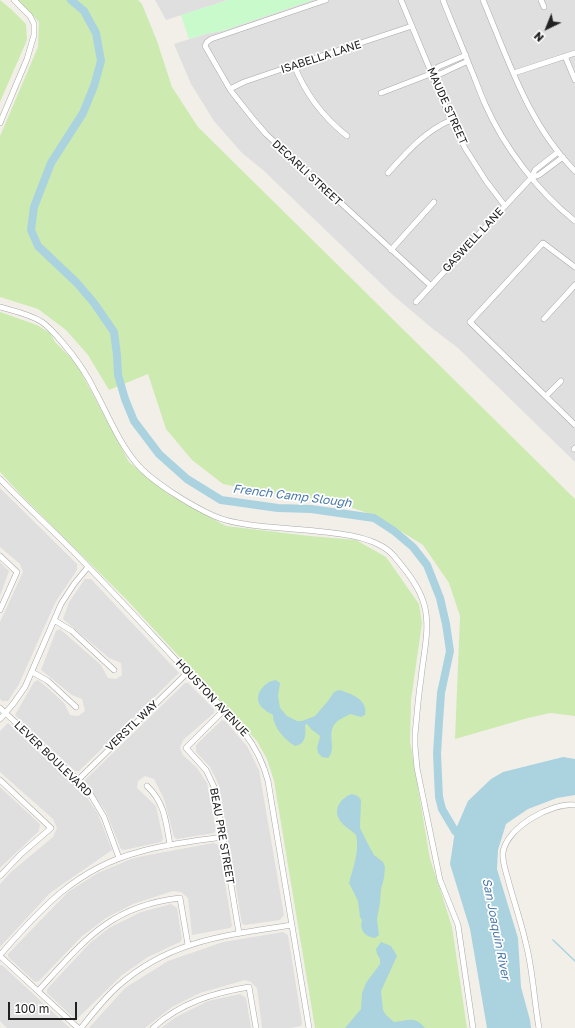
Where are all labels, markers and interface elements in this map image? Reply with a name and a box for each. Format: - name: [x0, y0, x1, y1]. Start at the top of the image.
- north arrow: [527, 8, 567, 48]
- text: N: [531, 30, 546, 45]
- street label: ISABELLA LANE: [279, 38, 363, 76]
- street label: MAUDE STREET: [424, 65, 470, 147]
- street label: DECARLI STREET: [269, 137, 345, 209]
- street label: GASWELL LANE: [440, 205, 506, 275]
- water label: French Camp Slough: [232, 482, 352, 510]
- street label: HOUSTON AVENUE: [173, 657, 251, 739]
- street label: VERSTL WAY: [103, 698, 161, 754]
- street label: LEVER BOULEVARD: [11, 719, 95, 799]
- street label: BEAU PRE STREET: [207, 787, 237, 885]
- water label: San Joaquin River: [479, 877, 513, 981]
- scale bar: [10, 994, 79, 1020]
- text: 100 m: [15, 1001, 49, 1016]

